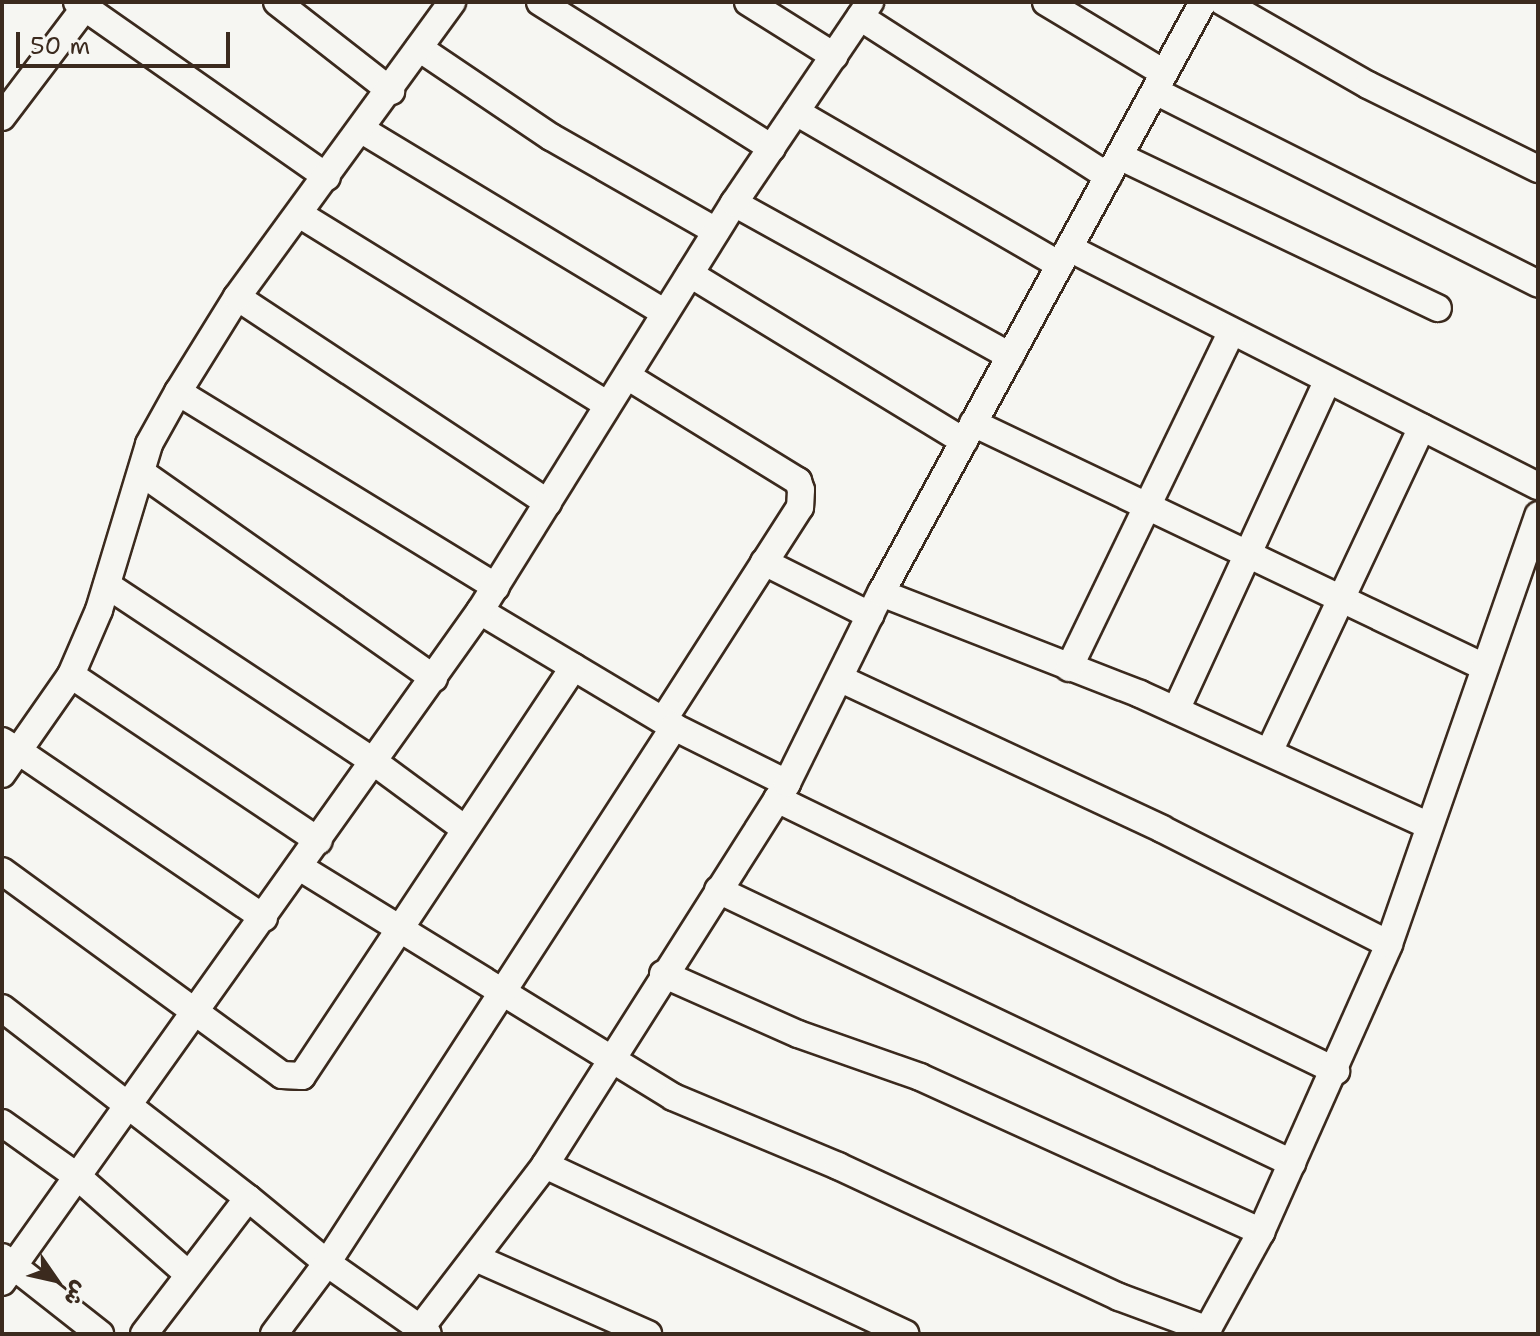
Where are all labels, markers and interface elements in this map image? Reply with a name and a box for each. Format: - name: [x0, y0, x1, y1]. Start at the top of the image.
- scale bar: [20, 16, 234, 66]
- text: 50 m: [30, 30, 90, 62]
- north arrow: [16, 1240, 96, 1320]
- text: ش: [58, 1276, 95, 1312]

